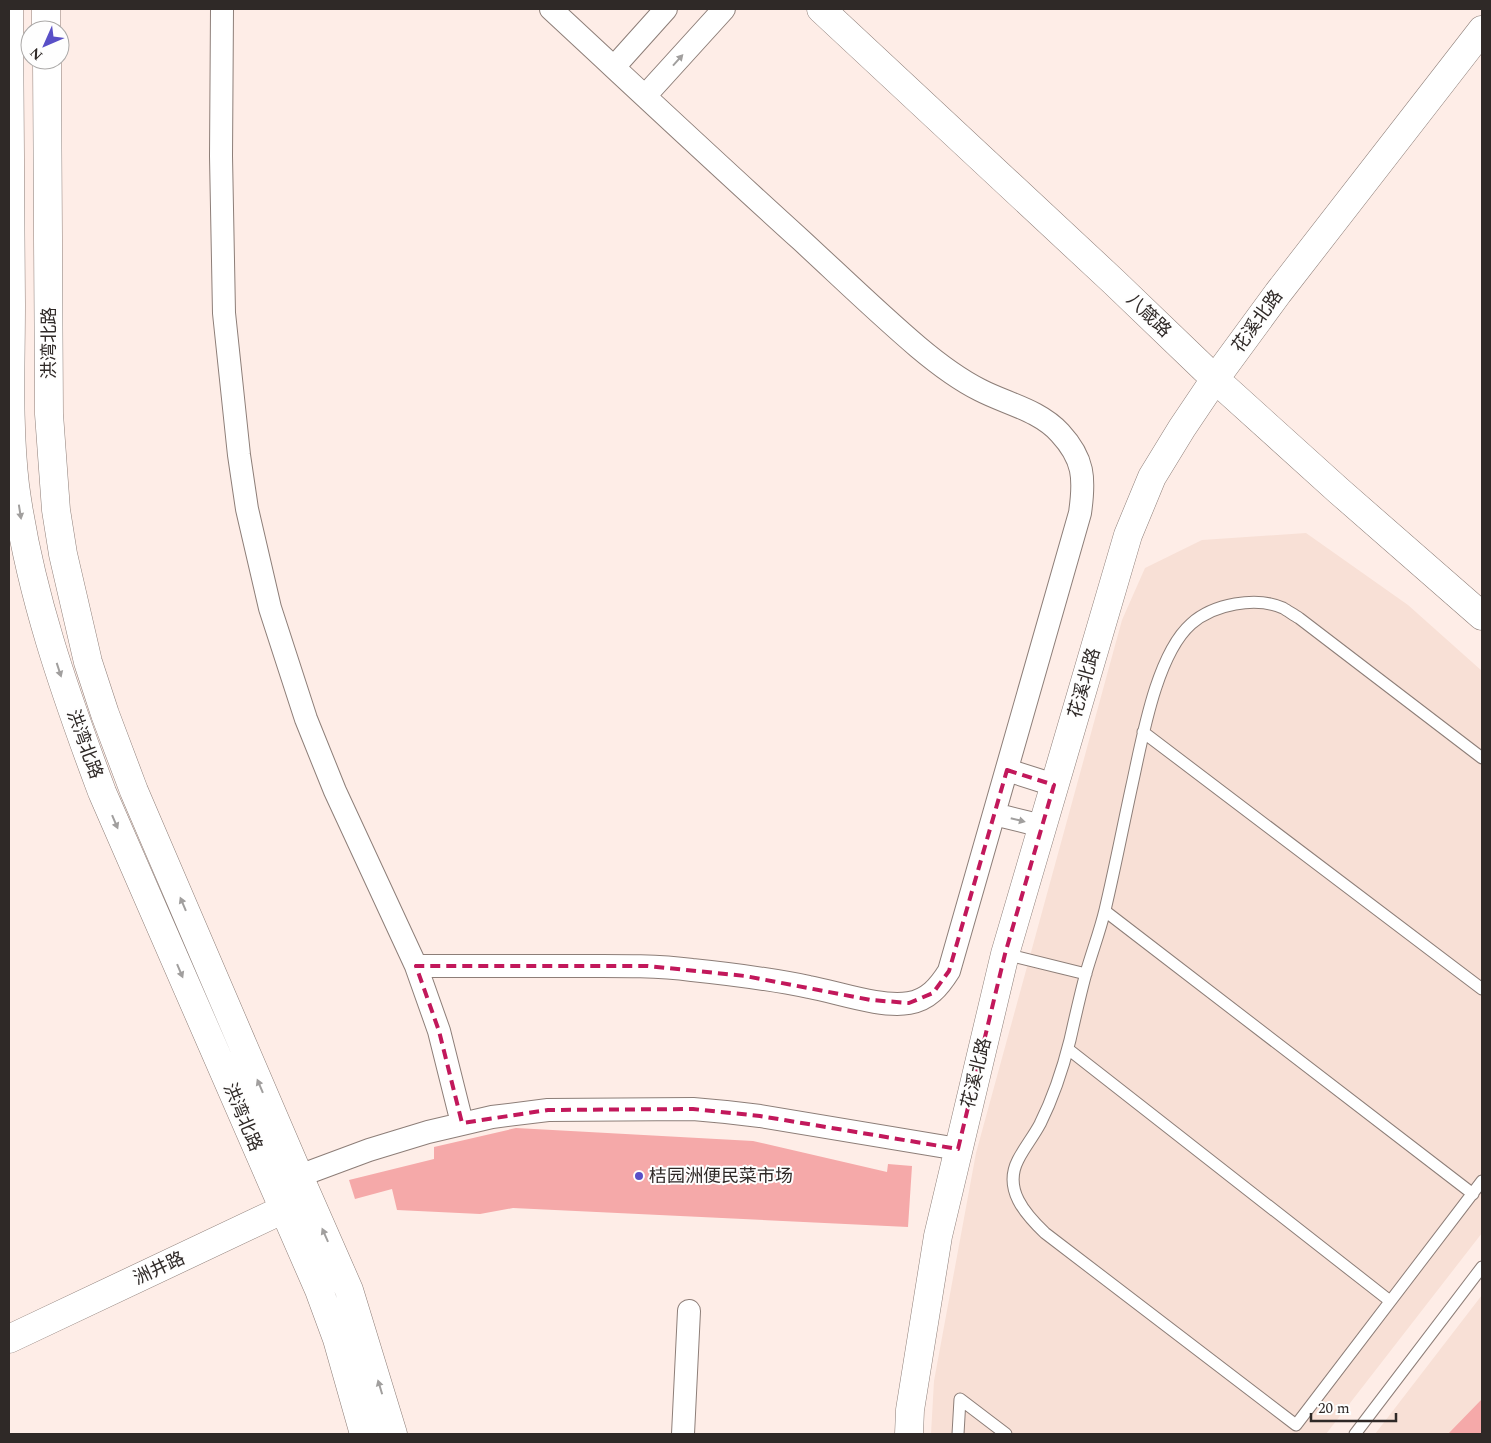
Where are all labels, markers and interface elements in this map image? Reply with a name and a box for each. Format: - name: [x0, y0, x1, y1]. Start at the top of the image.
- north arrow: [20, 20, 70, 70]
- text: N: [25, 42, 48, 65]
- one-way arrow: [672, 53, 683, 66]
- street label: 花溪北路: [1225, 284, 1289, 358]
- street label: 八箴路: [1120, 287, 1177, 344]
- street label: 洪湾北路: [36, 307, 63, 379]
- one-way arrow: [16, 504, 24, 520]
- street label: 花溪北路: [1062, 645, 1107, 721]
- one-way arrow: [55, 662, 63, 677]
- street label: 洪湾北路: [60, 706, 110, 783]
- one-way arrow: [112, 815, 120, 829]
- one-way arrow: [1011, 816, 1026, 824]
- one-way arrow: [178, 897, 186, 911]
- one-way arrow: [176, 964, 184, 978]
- street label: 花溪北路: [955, 1035, 998, 1111]
- street label: 洪湾北路: [216, 1079, 269, 1156]
- one-way arrow: [256, 1079, 264, 1093]
- place label: 桔园洲便民菜市场: [649, 1163, 793, 1190]
- marker: 桔园洲便民菜市场: [633, 1170, 645, 1182]
- one-way arrow: [320, 1228, 328, 1242]
- street label: 洲井路: [129, 1245, 189, 1292]
- one-way arrow: [375, 1380, 383, 1395]
- scale bar: [1311, 1390, 1396, 1422]
- text: 20 m: [1318, 1397, 1350, 1420]

